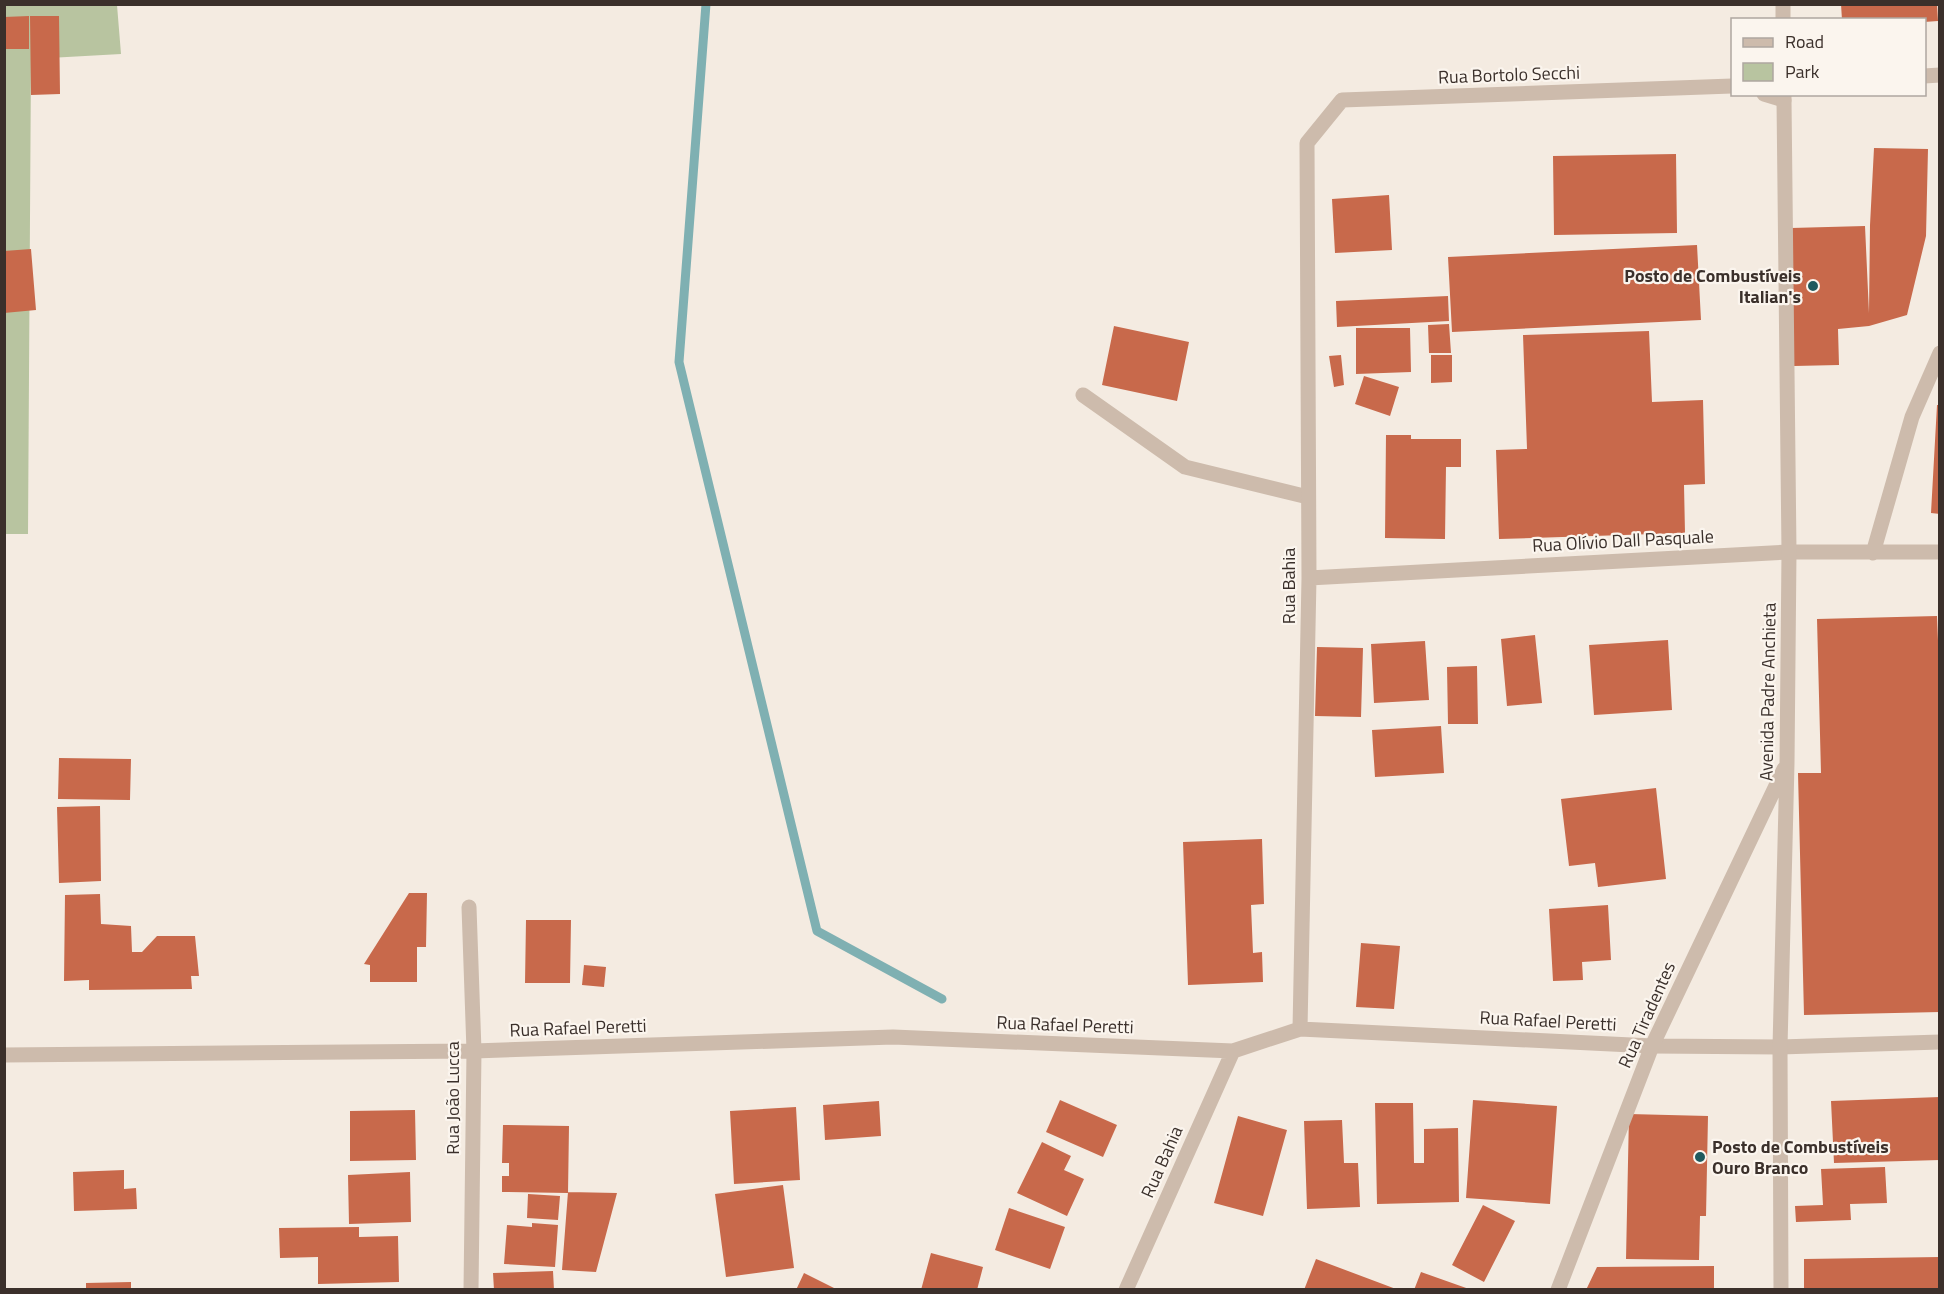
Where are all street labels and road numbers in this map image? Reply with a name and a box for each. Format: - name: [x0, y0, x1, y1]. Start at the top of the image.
- street label: Rua Bortolo Secchi: [1438, 59, 1580, 90]
- street label: Rua Olívio Dall Pasquale: [1532, 522, 1714, 559]
- street label: Rua Bahia: [1275, 548, 1302, 624]
- street label: Avenida Padre Anchieta: [1752, 602, 1783, 781]
- street label: Rua Tiradentes: [1611, 957, 1682, 1072]
- street label: Rua Rafael Peretti: [1479, 1003, 1617, 1038]
- street label: Rua Rafael Peretti: [996, 1009, 1134, 1040]
- street label: Rua Rafael Peretti: [509, 1012, 647, 1043]
- street label: Rua João Lucca: [439, 1041, 466, 1155]
- street label: Rua Bahia: [1134, 1121, 1189, 1202]

